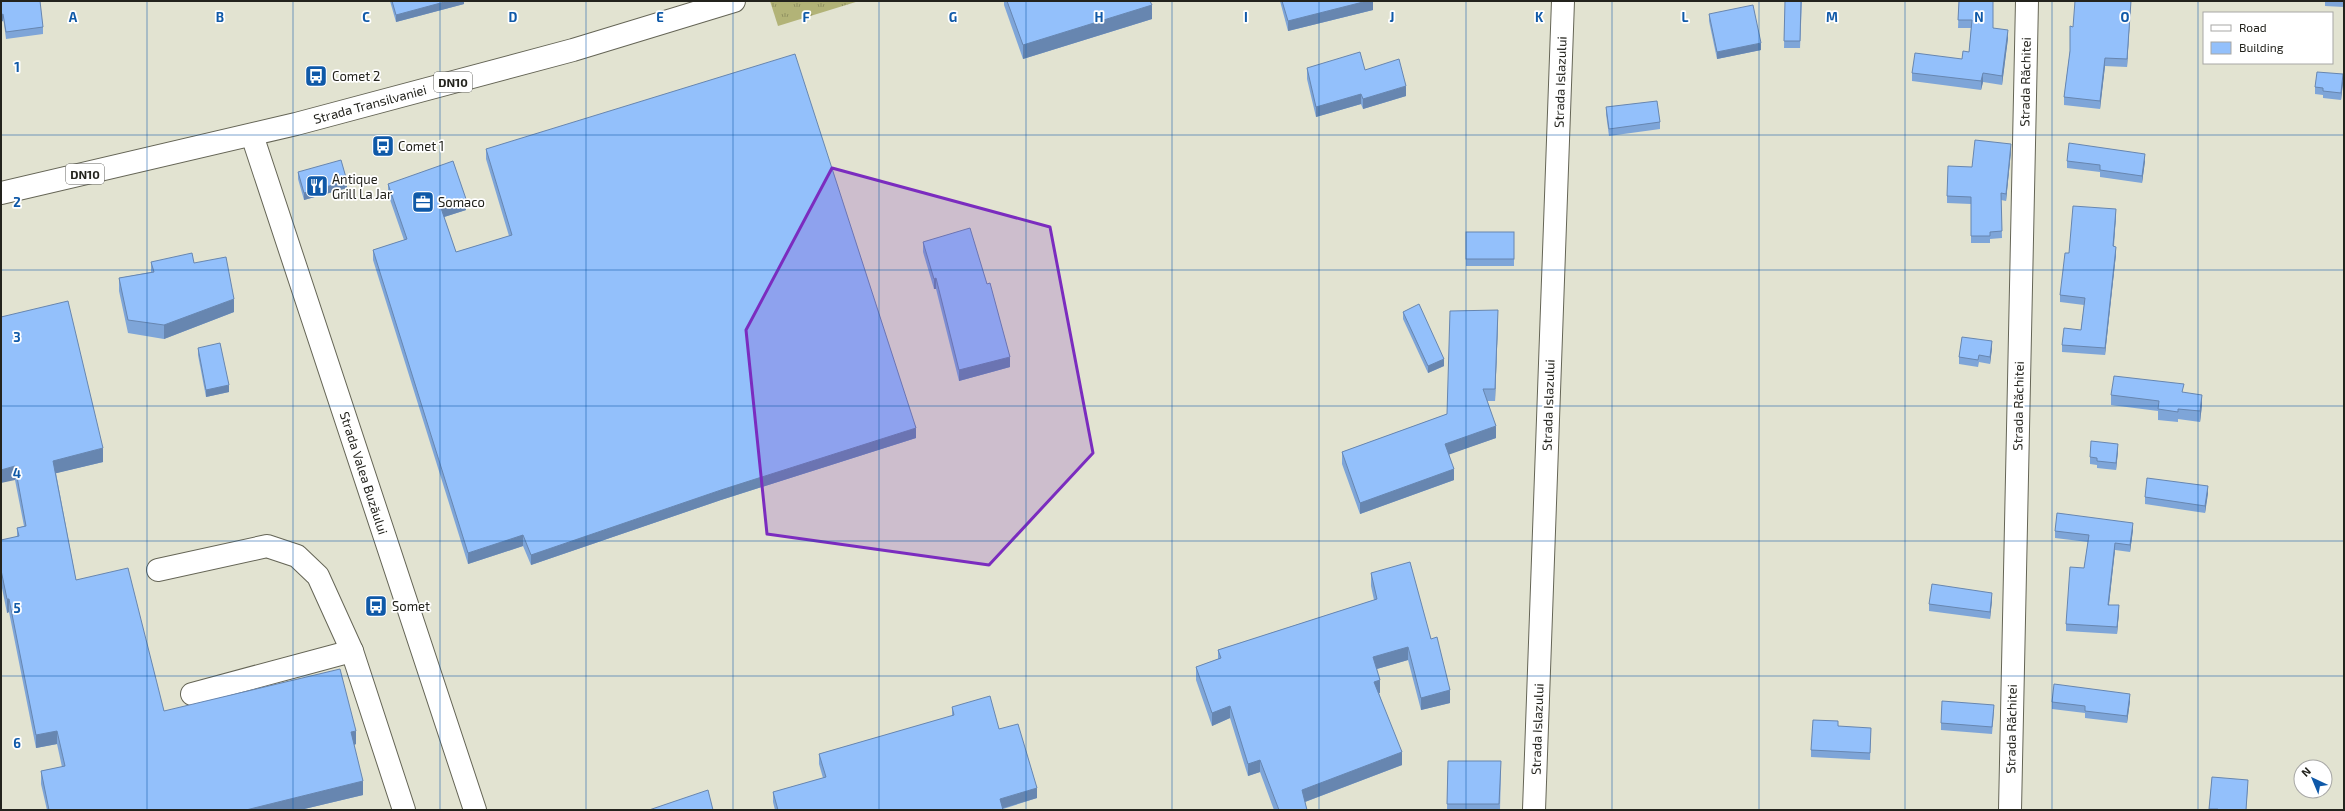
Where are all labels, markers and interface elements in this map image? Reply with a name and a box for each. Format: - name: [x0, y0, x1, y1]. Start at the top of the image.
- text: A: [69, 9, 78, 25]
- text: B: [216, 9, 224, 25]
- text: C: [362, 9, 370, 25]
- text: D: [509, 9, 518, 25]
- text: E: [656, 9, 664, 25]
- text: F: [802, 9, 810, 25]
- text: G: [949, 9, 957, 25]
- text: H: [1095, 9, 1104, 25]
- text: I: [1244, 9, 1248, 25]
- text: J: [1390, 9, 1394, 25]
- text: K: [1535, 9, 1544, 25]
- text: L: [1682, 9, 1689, 25]
- text: M: [1826, 9, 1838, 25]
- text: N: [1974, 9, 1984, 25]
- text: O: [2121, 9, 2130, 25]
- legend: [2203, 12, 2333, 64]
- text: Road: [2239, 20, 2267, 34]
- street label: Strada Islazului: [1550, 36, 1570, 128]
- street label: Strada Răchitei: [2016, 37, 2034, 127]
- text: Building: [2239, 40, 2284, 54]
- text: 1: [14, 59, 20, 75]
- bus stop icon: Comet 2: [303, 63, 329, 89]
- place label: Comet 2: [332, 68, 380, 84]
- road number: DN10: [434, 72, 472, 92]
- street label: Strada Transilvaniei: [312, 81, 428, 127]
- bus stop icon: Comet 1: [370, 133, 396, 159]
- place label: Comet 1: [398, 138, 444, 154]
- road number: DN10: [66, 164, 104, 184]
- place label: Antique Grill La Jar: [332, 171, 392, 202]
- restaurant icon: Antique Grill La Jar: [304, 173, 330, 199]
- office icon: Somaco: [410, 189, 436, 215]
- text: 2: [13, 194, 21, 210]
- place label: Somaco: [438, 194, 485, 210]
- text: 3: [13, 329, 21, 345]
- street label: Strada Islazului: [1538, 359, 1558, 451]
- street label: Strada Răchitei: [2009, 361, 2027, 451]
- street label: Strada Valea Buzăului: [337, 409, 391, 537]
- text: 4: [13, 465, 21, 481]
- bus stop icon: Somet: [363, 593, 389, 619]
- place label: Somet: [392, 598, 430, 614]
- text: 5: [13, 600, 21, 616]
- street label: Strada Islazului: [1527, 683, 1547, 775]
- street label: Strada Răchitei: [2002, 684, 2020, 774]
- text: 6: [13, 735, 21, 751]
- north arrow: [2293, 759, 2333, 799]
- text: N: [2298, 764, 2313, 779]

